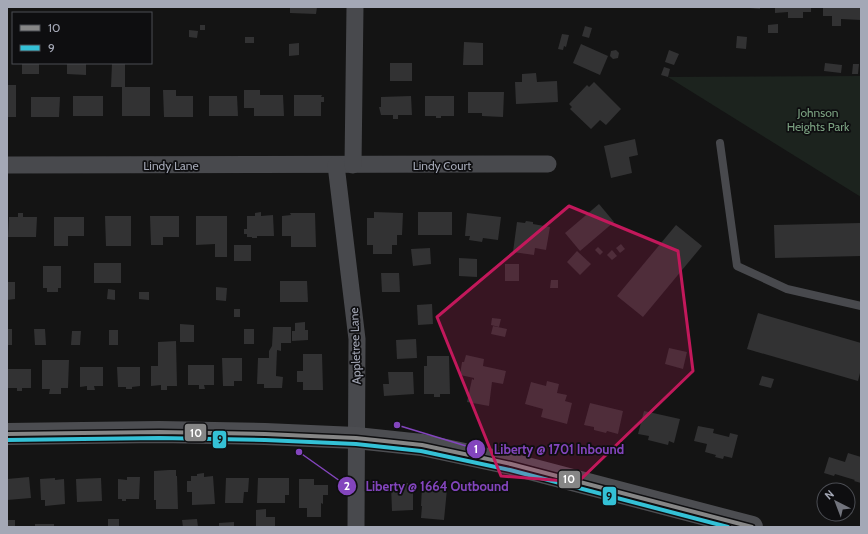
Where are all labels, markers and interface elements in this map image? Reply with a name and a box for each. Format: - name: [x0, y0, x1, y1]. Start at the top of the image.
- legend: [12, 12, 152, 64]
- text: 10: [48, 20, 60, 35]
- text: 9: [48, 40, 55, 55]
- park label: Johnson Heights Park: [787, 105, 850, 134]
- street label: Lindy Lane: [143, 158, 199, 173]
- street label: Lindy Court: [413, 158, 471, 173]
- street label: Appletree Lane: [346, 307, 364, 385]
- line badge: 10: [184, 423, 207, 442]
- text: 10: [190, 426, 202, 440]
- line badge: 9: [212, 430, 227, 449]
- text: 9: [217, 432, 223, 446]
- callout: Liberty @ 1701 Inbound: [466, 437, 632, 462]
- text: 1: [474, 441, 478, 456]
- text: Liberty @ 1701 Inbound: [494, 441, 624, 457]
- line badge: 10: [558, 470, 581, 489]
- text: 10: [563, 472, 575, 486]
- callout: Liberty @ 1664 Outbound: [337, 474, 517, 499]
- text: 2: [344, 478, 350, 493]
- text: Liberty @ 1664 Outbound: [365, 478, 509, 494]
- north arrow: [816, 482, 856, 522]
- line badge: 9: [602, 486, 617, 506]
- text: N: [822, 487, 837, 502]
- text: 9: [606, 489, 612, 503]

